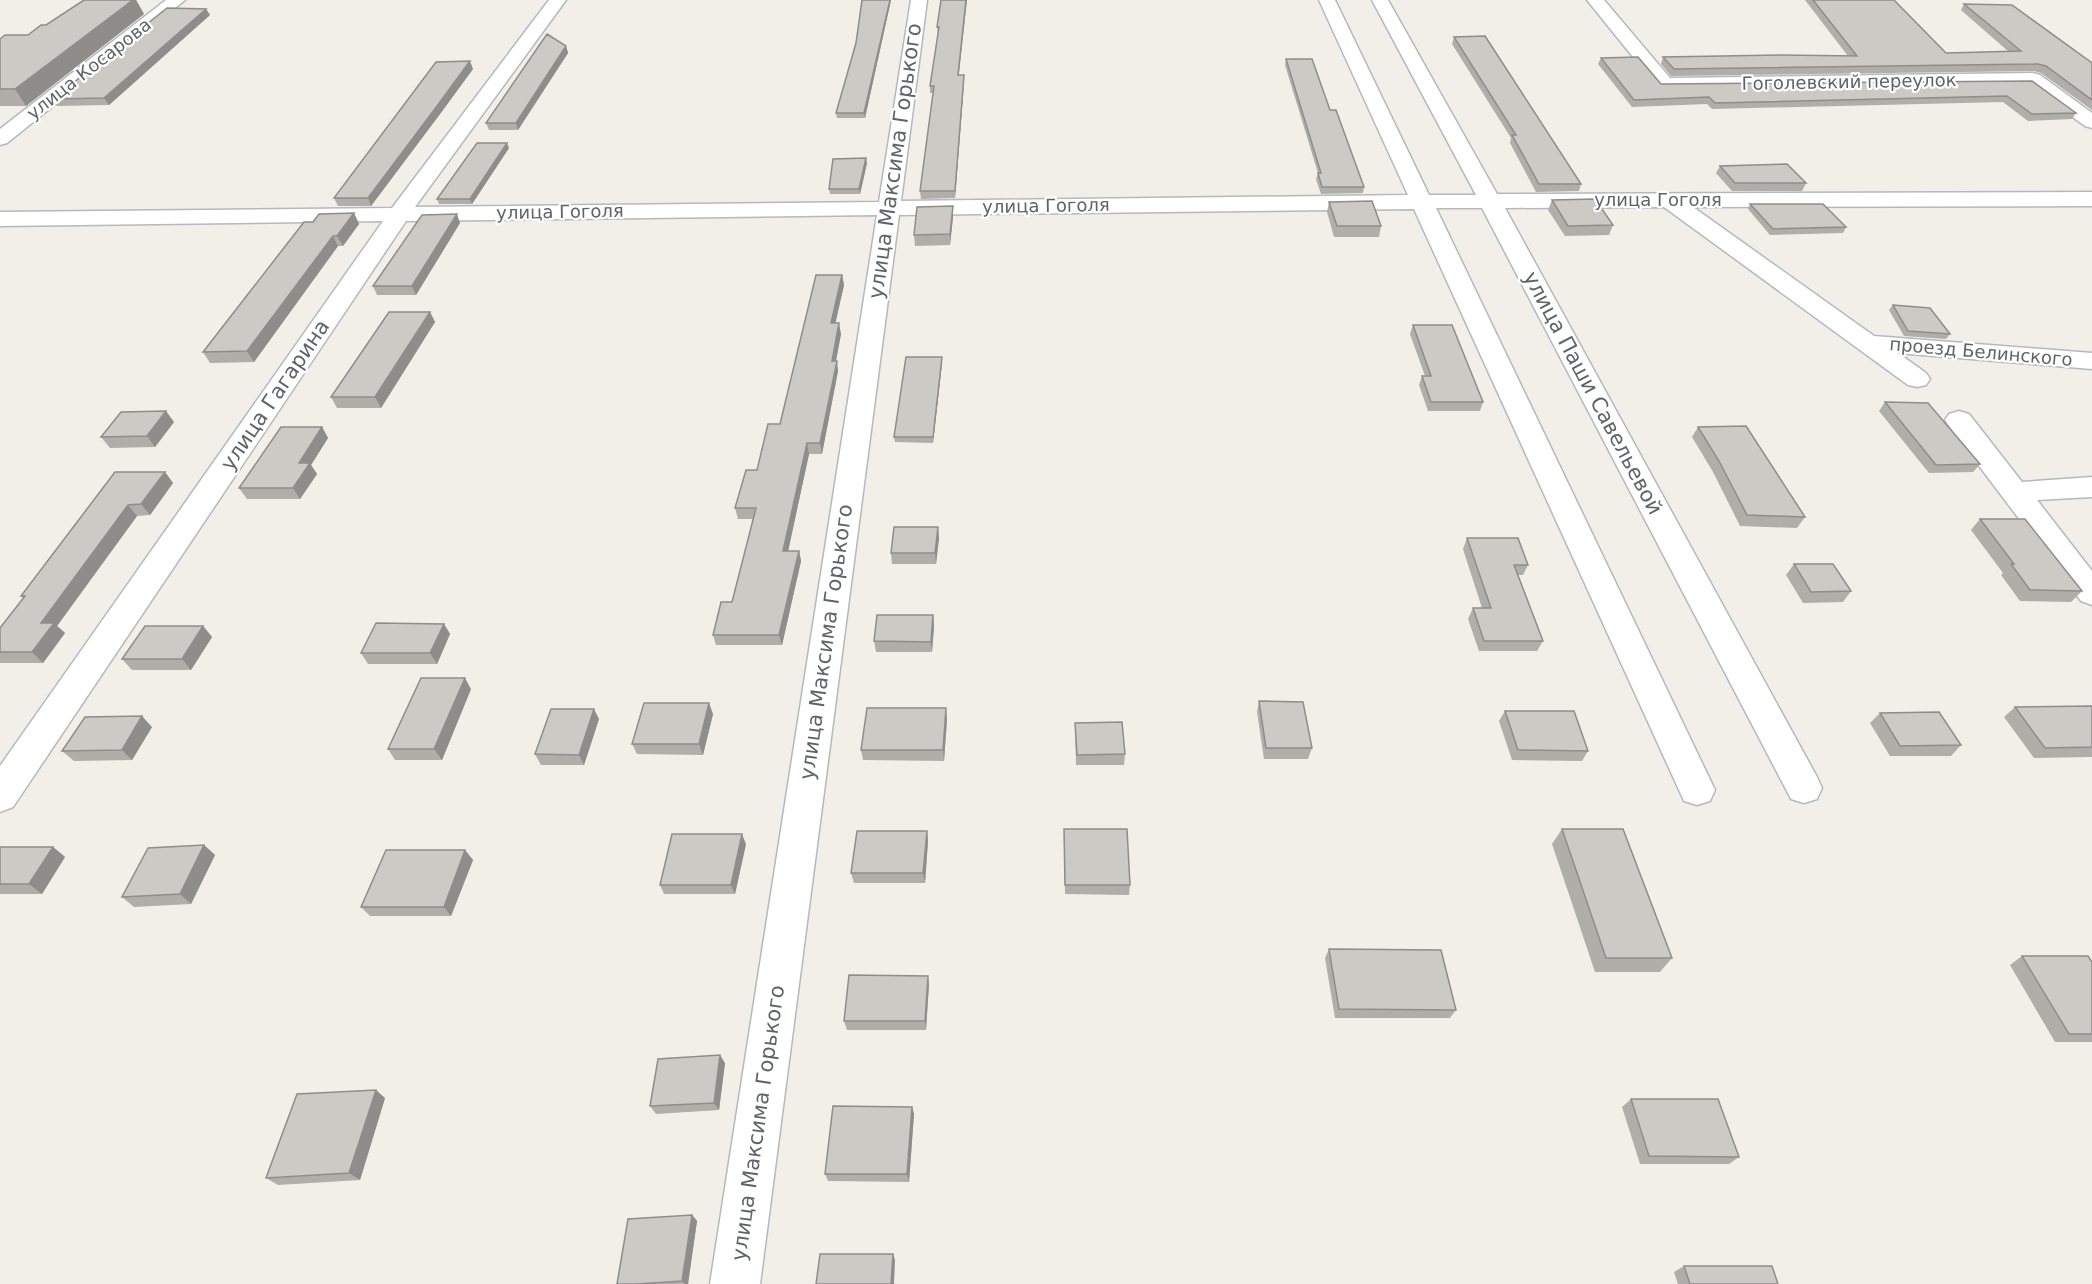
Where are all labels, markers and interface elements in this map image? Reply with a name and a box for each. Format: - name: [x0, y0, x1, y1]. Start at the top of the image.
- street label: улица Косарова: [22, 14, 155, 124]
- street label: улица Максима Горького: [864, 21, 926, 301]
- street label: Гоголевский переулок: [1741, 69, 1957, 94]
- street label: улица Гоголя: [1594, 189, 1722, 210]
- street label: улица Гоголя: [982, 194, 1110, 217]
- street label: улица Гоголя: [496, 200, 624, 223]
- street label: улица Паши Савельевой: [1519, 267, 1667, 519]
- street label: улица Гагарина: [216, 315, 334, 475]
- street label: проезд Белинского: [1889, 333, 2073, 370]
- street label: улица Максима Горького: [795, 502, 857, 782]
- street label: улица Максима Горького: [727, 983, 789, 1263]

